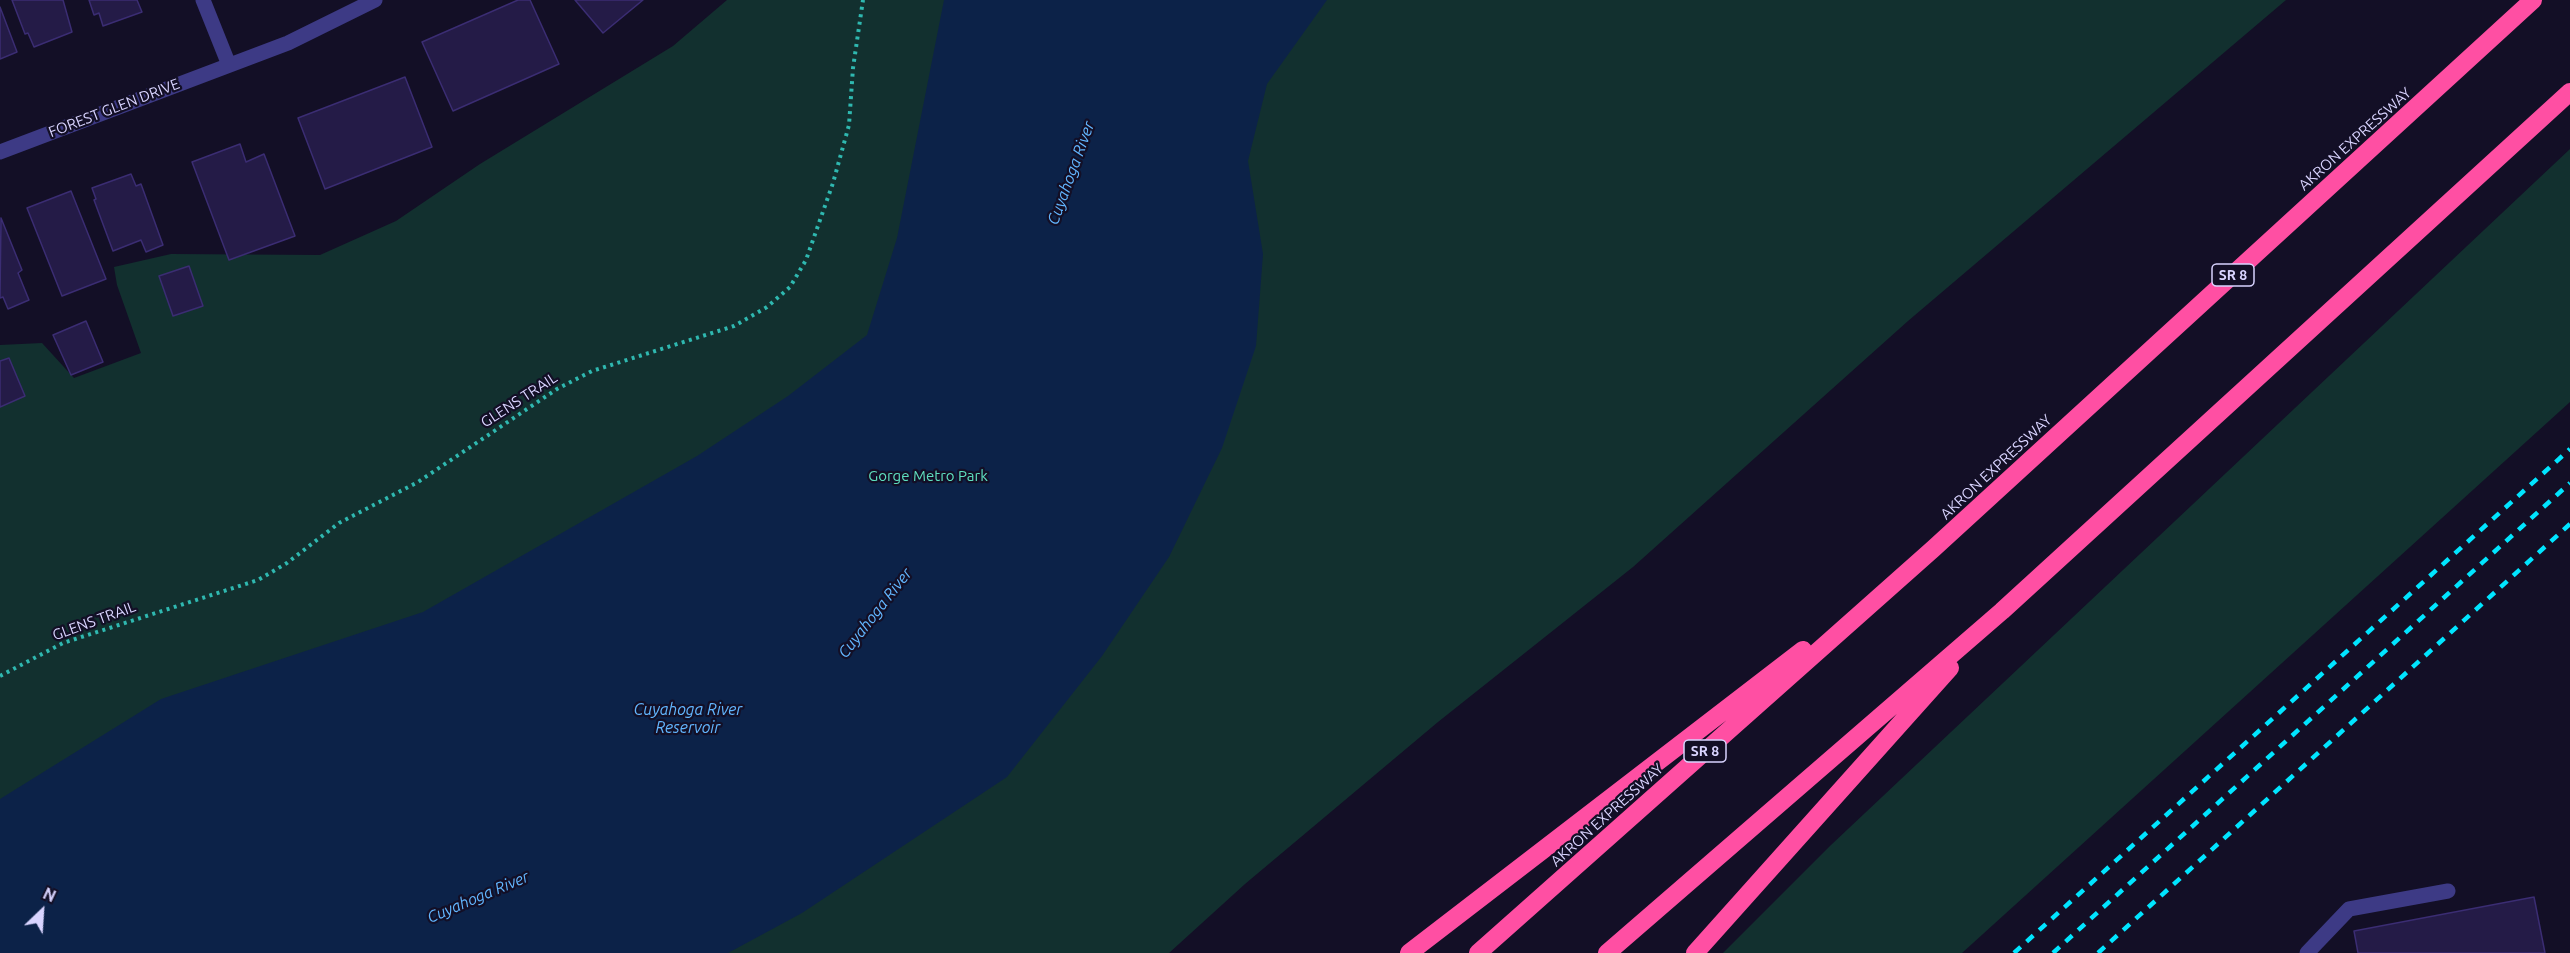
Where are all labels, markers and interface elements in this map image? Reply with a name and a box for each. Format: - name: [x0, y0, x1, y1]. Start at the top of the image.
- street label: FOREST GLEN DRIVE: [46, 75, 182, 141]
- street label: AKRON EXPRESSWAY: [2295, 84, 2415, 194]
- water label: Cuyahoga River: [1043, 119, 1099, 227]
- road number: SR 8: [2212, 264, 2254, 286]
- street label: GLENS TRAIL: [477, 369, 561, 431]
- street label: AKRON EXPRESSWAY: [1937, 411, 2055, 523]
- park label: Gorge Metro Park: [868, 467, 988, 485]
- water label: Cuyahoga River: [834, 564, 916, 662]
- street label: GLENS TRAIL: [50, 598, 138, 644]
- water label: Cuyahoga River Reservoir: [634, 700, 742, 738]
- road number: SR 8: [1684, 740, 1726, 762]
- street label: AKRON EXPRESSWAY: [1547, 760, 1667, 870]
- water label: Cuyahoga River: [424, 867, 532, 927]
- north arrow: [12, 881, 72, 941]
- text: N: [40, 884, 59, 905]

